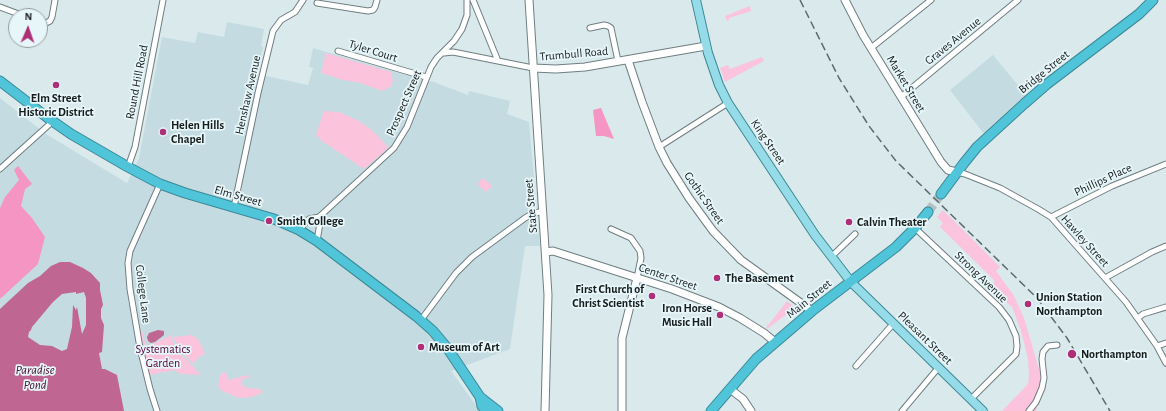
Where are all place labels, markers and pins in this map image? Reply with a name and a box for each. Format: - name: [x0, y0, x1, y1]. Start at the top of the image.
- marker: Elm Street Historic District: [51, 80, 61, 90]
- place label: Elm Street Historic District: [18, 91, 94, 119]
- place label: Helen Hills Chapel: [171, 118, 224, 146]
- marker: Helen Hills Chapel: [158, 127, 168, 137]
- place label: Smith College: [277, 214, 343, 228]
- place label: Calvin Theater: [857, 215, 926, 229]
- marker: Smith College: [264, 216, 274, 226]
- marker: Calvin Theater: [844, 217, 854, 227]
- place label: The Basement: [725, 271, 794, 285]
- marker: The Basement: [712, 273, 722, 283]
- place label: First Church of Christ Scientist: [572, 282, 644, 310]
- place label: Union Station Northampton: [1036, 290, 1102, 318]
- marker: First Church of Christ Scientist: [647, 291, 657, 301]
- marker: Union Station Northampton: [1023, 299, 1033, 309]
- place label: Iron Horse Music Hall: [662, 301, 712, 329]
- marker: Iron Horse Music Hall: [715, 310, 725, 320]
- place label: Museum of Art: [429, 340, 499, 354]
- marker: Museum of Art: [416, 342, 426, 352]
- place label: Northampton: [1081, 347, 1147, 361]
- marker: Northampton: [1066, 348, 1078, 360]

